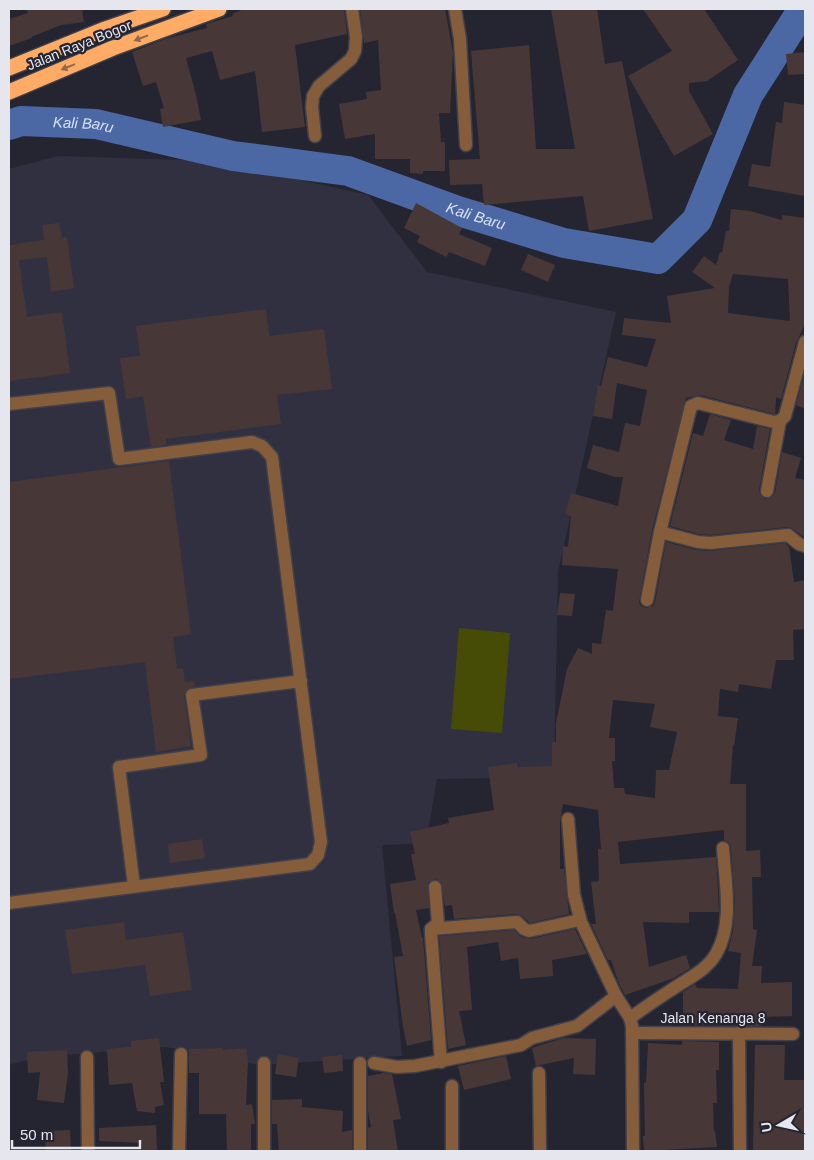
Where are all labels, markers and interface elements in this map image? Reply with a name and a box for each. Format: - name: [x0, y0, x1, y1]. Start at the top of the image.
- street label: Jalan Raya Bogor: [24, 17, 134, 73]
- one-way arrow: [133, 34, 148, 42]
- one-way arrow: [60, 63, 75, 71]
- water label: Kali Baru: [53, 113, 116, 136]
- water label: Kali Baru: [444, 198, 508, 233]
- street label: Jalan Kenanga 8: [660, 1010, 766, 1026]
- north arrow: [754, 1100, 804, 1150]
- scale bar: [12, 1118, 140, 1150]
- text: U: [757, 1121, 775, 1133]
- text: 50 m: [20, 1126, 53, 1143]

